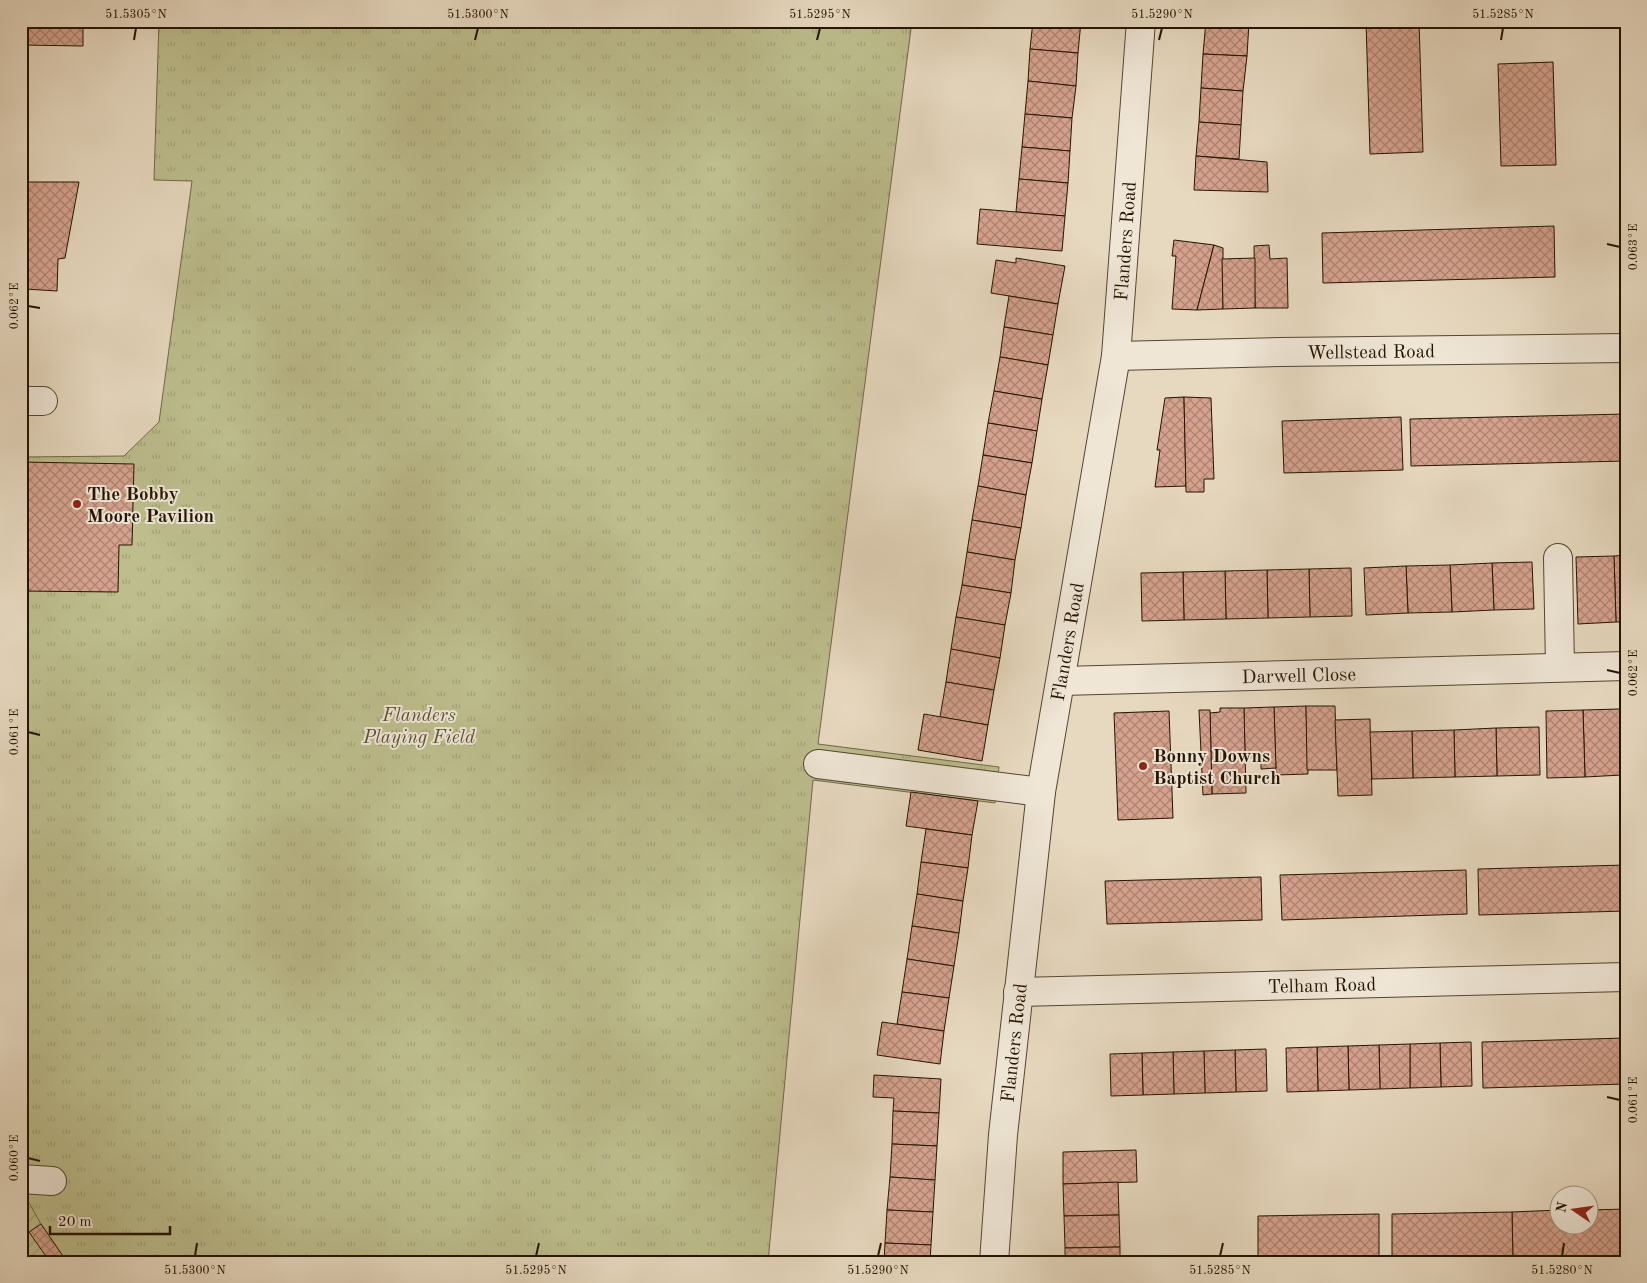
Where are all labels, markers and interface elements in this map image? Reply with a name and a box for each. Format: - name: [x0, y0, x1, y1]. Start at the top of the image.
- text: 51.5305°N: [105, 8, 167, 21]
- text: 51.5300°N: [447, 8, 509, 21]
- text: 51.5295°N: [789, 8, 851, 21]
- text: 51.5290°N: [1131, 8, 1193, 21]
- text: 51.5285°N: [1472, 8, 1534, 21]
- street label: Flanders Road: [1113, 181, 1141, 302]
- text: 0.063°E: [1628, 224, 1640, 270]
- text: 0.062°E: [9, 283, 21, 329]
- street label: Wellstead Road: [1307, 343, 1435, 364]
- place label: The Bobby Moore Pavilion: [87, 486, 214, 527]
- marker: The Bobby Moore Pavilion: [71, 498, 83, 510]
- street label: Flanders Road: [1050, 581, 1089, 703]
- text: 0.062°E: [1628, 650, 1640, 696]
- street label: Darwell Close: [1241, 666, 1356, 688]
- park label: Flanders Playing Field: [362, 707, 476, 748]
- text: 0.061°E: [9, 709, 21, 755]
- place label: Bonny Downs Baptist Church: [1153, 748, 1281, 789]
- marker: Bonny Downs Baptist Church: [1137, 760, 1149, 772]
- street label: Telham Road: [1267, 976, 1377, 998]
- street label: Flanders Road: [1000, 982, 1032, 1104]
- text: 0.061°E: [1628, 1077, 1640, 1123]
- text: 0.060°E: [9, 1135, 21, 1181]
- north arrow: [1550, 1186, 1600, 1236]
- text: N: [1554, 1200, 1570, 1214]
- scale bar: [50, 1203, 170, 1235]
- text: 20 m: [58, 1215, 92, 1230]
- text: 51.5300°N: [164, 1264, 226, 1277]
- text: 51.5295°N: [505, 1264, 567, 1277]
- text: 51.5290°N: [847, 1264, 909, 1277]
- text: 51.5285°N: [1189, 1264, 1251, 1277]
- text: 51.5280°N: [1531, 1264, 1593, 1277]

